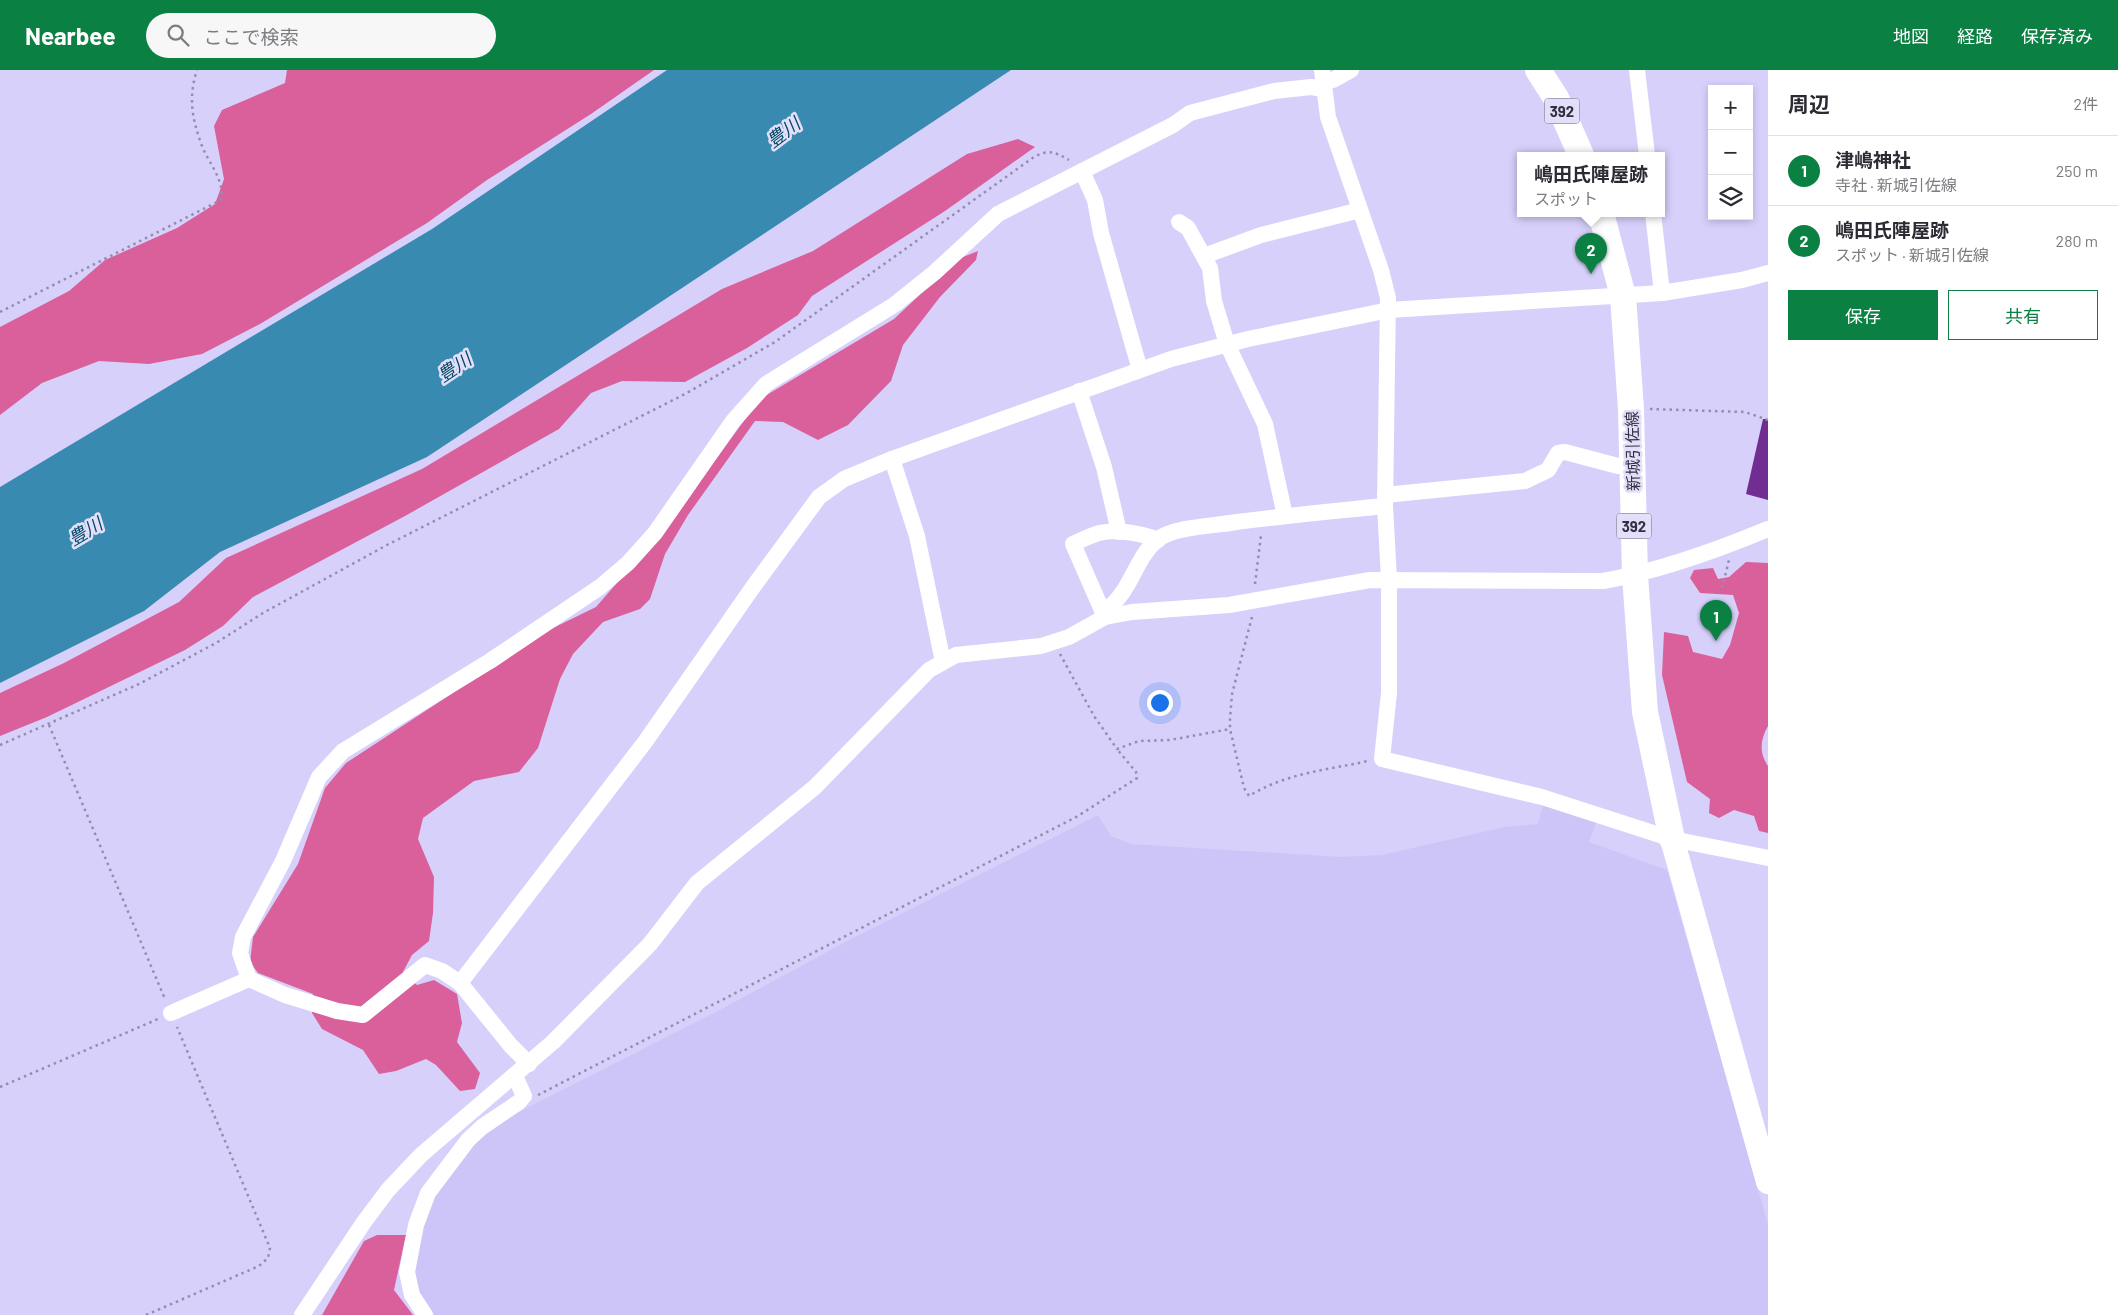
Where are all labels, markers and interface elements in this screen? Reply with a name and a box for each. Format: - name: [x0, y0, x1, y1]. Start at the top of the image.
- search box: [146, 13, 496, 58]
- text: Nearbee: [25, 21, 116, 50]
- icon: search: [164, 21, 192, 49]
- text: ここで検索: [204, 25, 299, 48]
- text: 地図: [1893, 25, 1929, 47]
- text: 経路: [1957, 25, 1993, 47]
- text: 保存済み: [2021, 25, 2093, 47]
- map controls: [1708, 85, 1753, 220]
- button: +: [1708, 85, 1753, 130]
- text: 周辺: [1788, 91, 1830, 116]
- text: 2件: [2073, 94, 2098, 113]
- road number: 392: [1544, 98, 1580, 124]
- water label: 豊川: [762, 111, 806, 152]
- button: −: [1708, 130, 1753, 175]
- text: 津嶋神社: [1835, 148, 1911, 171]
- popup: [1517, 152, 1665, 217]
- text: 1: [1801, 161, 1807, 180]
- text: 250 m: [2056, 161, 2098, 180]
- text: 嶋田氏陣屋跡: [1534, 162, 1648, 185]
- button: layers: [1708, 175, 1753, 220]
- text: 寺社 · 新城引佐線: [1835, 175, 1957, 194]
- text: スポット: [1534, 189, 1598, 208]
- text: 嶋田氏陣屋跡: [1835, 218, 1949, 241]
- text: 2: [1800, 231, 1808, 250]
- text: 280 m: [2056, 231, 2098, 250]
- pin: 2: [1575, 233, 1607, 274]
- text: スポット · 新城引佐線: [1835, 245, 1989, 264]
- button: 保存: [1788, 290, 1938, 340]
- button: 共有: [1948, 290, 2098, 340]
- water label: 豊川: [433, 347, 477, 386]
- street label: 新城引佐線: [1622, 411, 1642, 491]
- water label: 豊川: [64, 511, 108, 550]
- road number: 392: [1616, 514, 1652, 538]
- pin: 1: [1700, 600, 1732, 641]
- your location: [1147, 690, 1173, 716]

